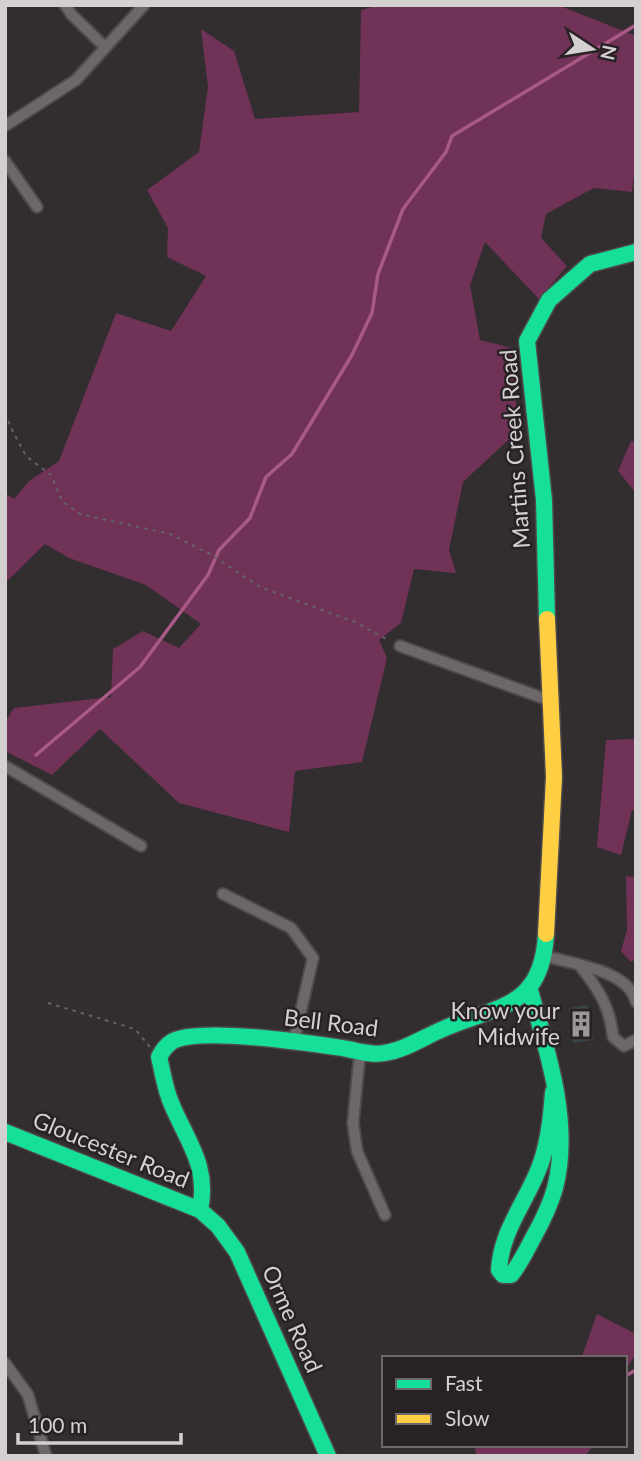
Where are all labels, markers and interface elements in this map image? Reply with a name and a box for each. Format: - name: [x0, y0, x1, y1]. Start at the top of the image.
- north arrow: [557, 14, 627, 84]
- text: N: [596, 43, 622, 62]
- street label: Martins Creek Road: [493, 348, 535, 550]
- place label: Know your Midwife: [450, 996, 561, 1050]
- street label: Bell Road: [282, 1002, 380, 1042]
- building icon: Know your Midwife: [566, 1009, 596, 1039]
- street label: Gloucester Road: [29, 1105, 194, 1193]
- street label: Orme Road: [257, 1261, 329, 1377]
- legend: [382, 1356, 627, 1447]
- text: Fast: [445, 1370, 483, 1395]
- scale bar: [18, 1402, 180, 1446]
- text: Slow: [445, 1405, 490, 1430]
- text: 100 m: [28, 1412, 87, 1437]

